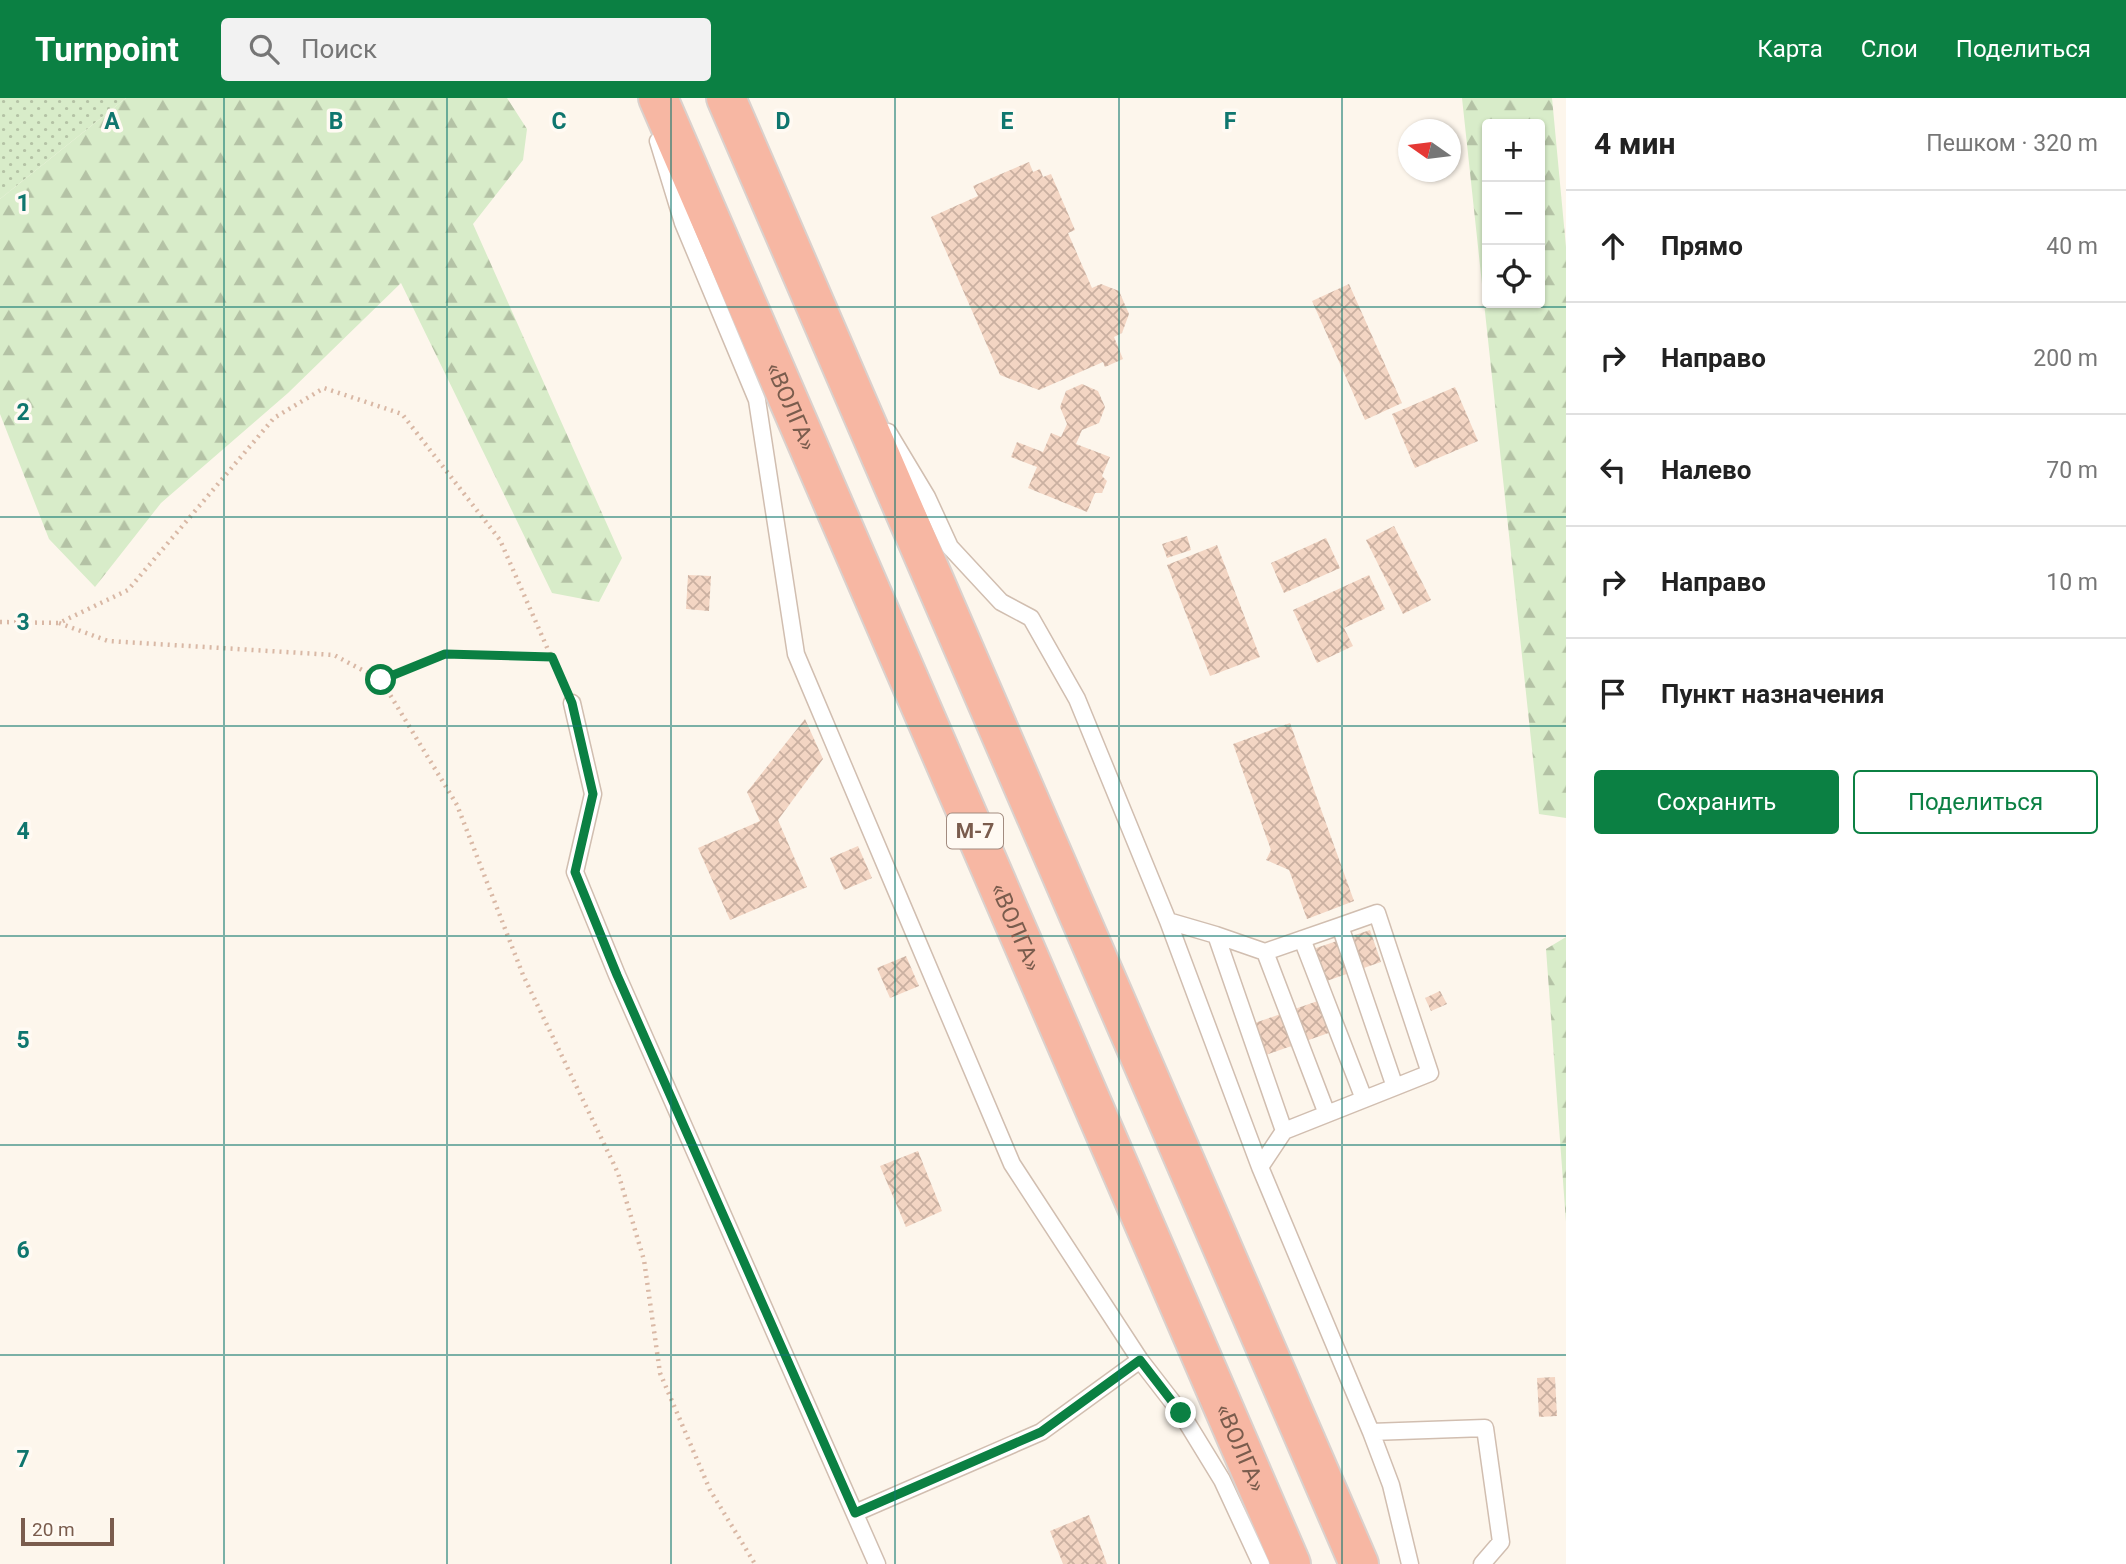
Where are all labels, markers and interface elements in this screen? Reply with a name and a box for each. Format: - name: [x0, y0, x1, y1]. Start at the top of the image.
- search box: [221, 18, 711, 81]
- text: Turnpoint: [35, 30, 179, 69]
- icon: search: [245, 30, 283, 68]
- text: Поиск: [301, 34, 377, 64]
- text: Карта: [1757, 35, 1823, 63]
- text: Слои: [1861, 35, 1918, 63]
- text: Поделиться: [1956, 35, 2091, 63]
- text: A: [104, 108, 120, 135]
- text: B: [329, 108, 343, 135]
- text: C: [551, 108, 567, 135]
- text: D: [776, 108, 790, 135]
- text: E: [1001, 108, 1014, 135]
- text: F: [1224, 108, 1237, 135]
- north arrow: [1398, 119, 1461, 182]
- map controls: [1482, 119, 1545, 308]
- button: +: [1482, 119, 1545, 182]
- text: 4 мин: [1594, 126, 1675, 161]
- text: Пешком · 320 m: [1926, 130, 2098, 157]
- button: −: [1482, 182, 1545, 245]
- text: 1: [16, 190, 30, 217]
- icon: ahead: [1594, 227, 1632, 265]
- text: Прямо: [1661, 231, 1743, 261]
- text: 40 m: [2046, 233, 2098, 260]
- button: locate: [1482, 245, 1545, 308]
- icon: right: [1594, 339, 1632, 377]
- text: Направо: [1661, 343, 1766, 373]
- text: 200 m: [2033, 345, 2098, 372]
- street label: «ВОЛГА»: [760, 358, 822, 455]
- text: 2: [16, 399, 30, 426]
- icon: left: [1594, 451, 1632, 489]
- text: Налево: [1661, 455, 1751, 485]
- text: 70 m: [2046, 457, 2098, 484]
- icon: right: [1594, 563, 1632, 601]
- text: Направо: [1661, 567, 1766, 597]
- text: 10 m: [2046, 569, 2098, 596]
- text: 3: [16, 609, 30, 636]
- route start: [365, 664, 396, 695]
- icon: arrive: [1594, 675, 1632, 713]
- text: Пункт назначения: [1661, 679, 1885, 709]
- button: Сохранить: [1594, 770, 1839, 834]
- button: Поделиться: [1853, 770, 2098, 834]
- road number: М-7: [947, 814, 1003, 848]
- text: 4: [16, 818, 30, 845]
- street label: «ВОЛГА»: [985, 879, 1046, 975]
- text: 5: [16, 1027, 30, 1054]
- text: 6: [16, 1237, 30, 1264]
- route end: [1165, 1397, 1196, 1428]
- street label: «ВОЛГА»: [1209, 1400, 1271, 1496]
- text: 7: [16, 1446, 30, 1473]
- scale bar: [21, 1515, 114, 1547]
- text: 20 m: [32, 1518, 75, 1541]

